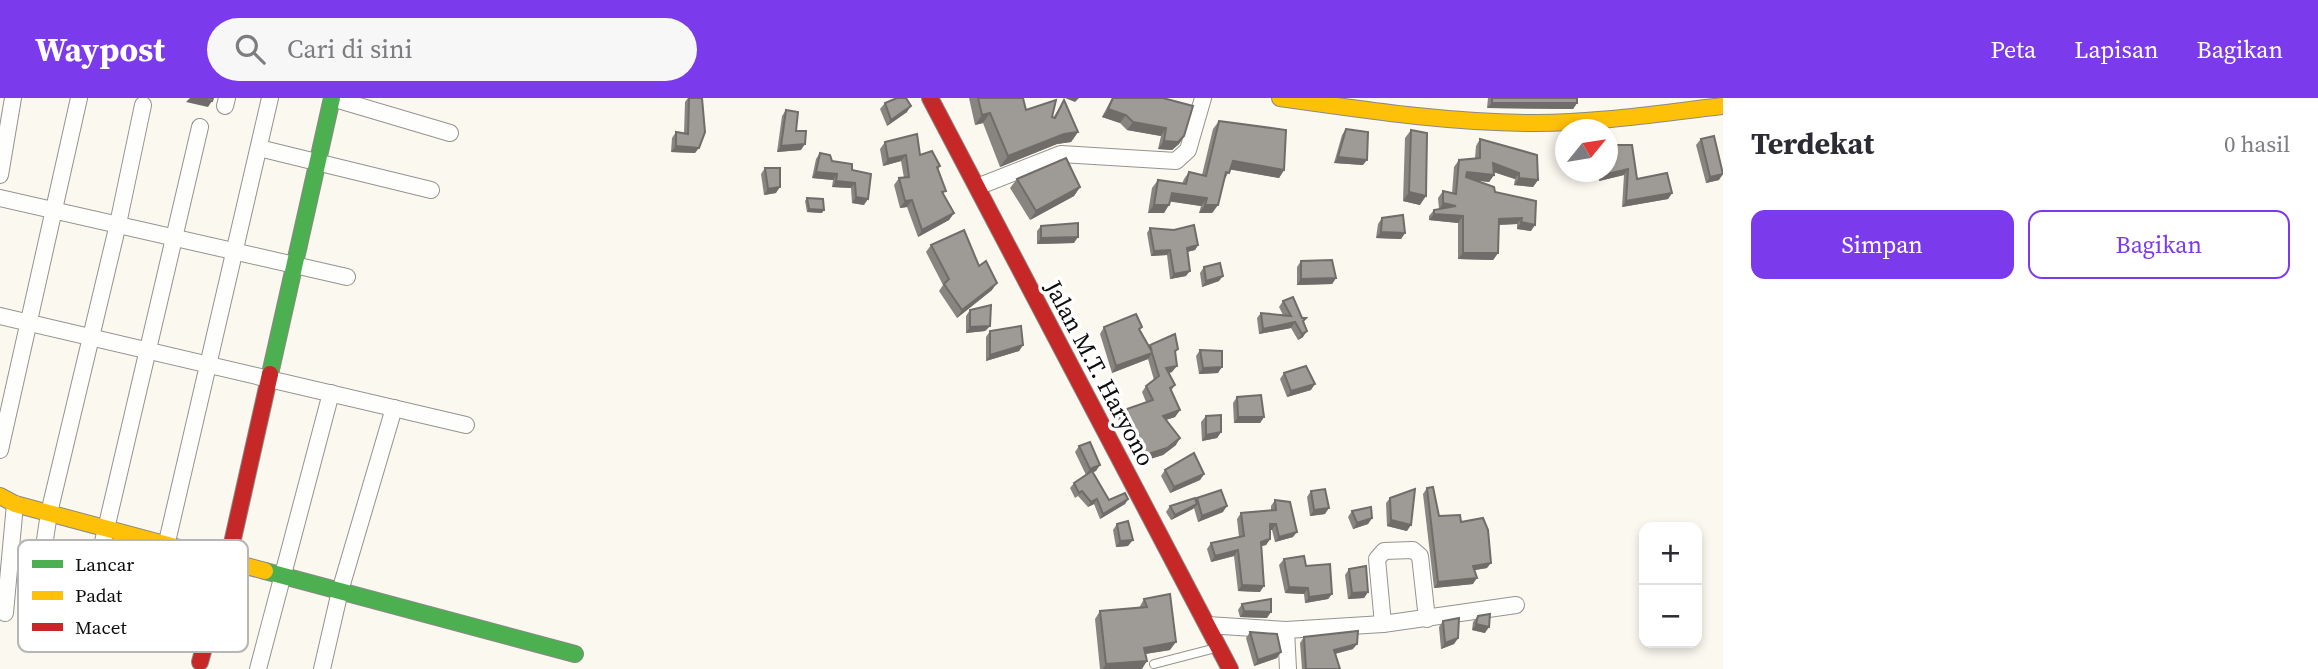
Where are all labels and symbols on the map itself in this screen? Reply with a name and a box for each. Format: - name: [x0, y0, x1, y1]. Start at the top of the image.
- north arrow: [1555, 119, 1618, 182]
- street label: Jalan M.T. Haryono: [1037, 274, 1163, 472]
- legend: [18, 540, 248, 652]
- text: Lancar: [75, 551, 134, 577]
- text: Padat: [75, 582, 123, 608]
- text: Macet: [75, 614, 127, 640]

